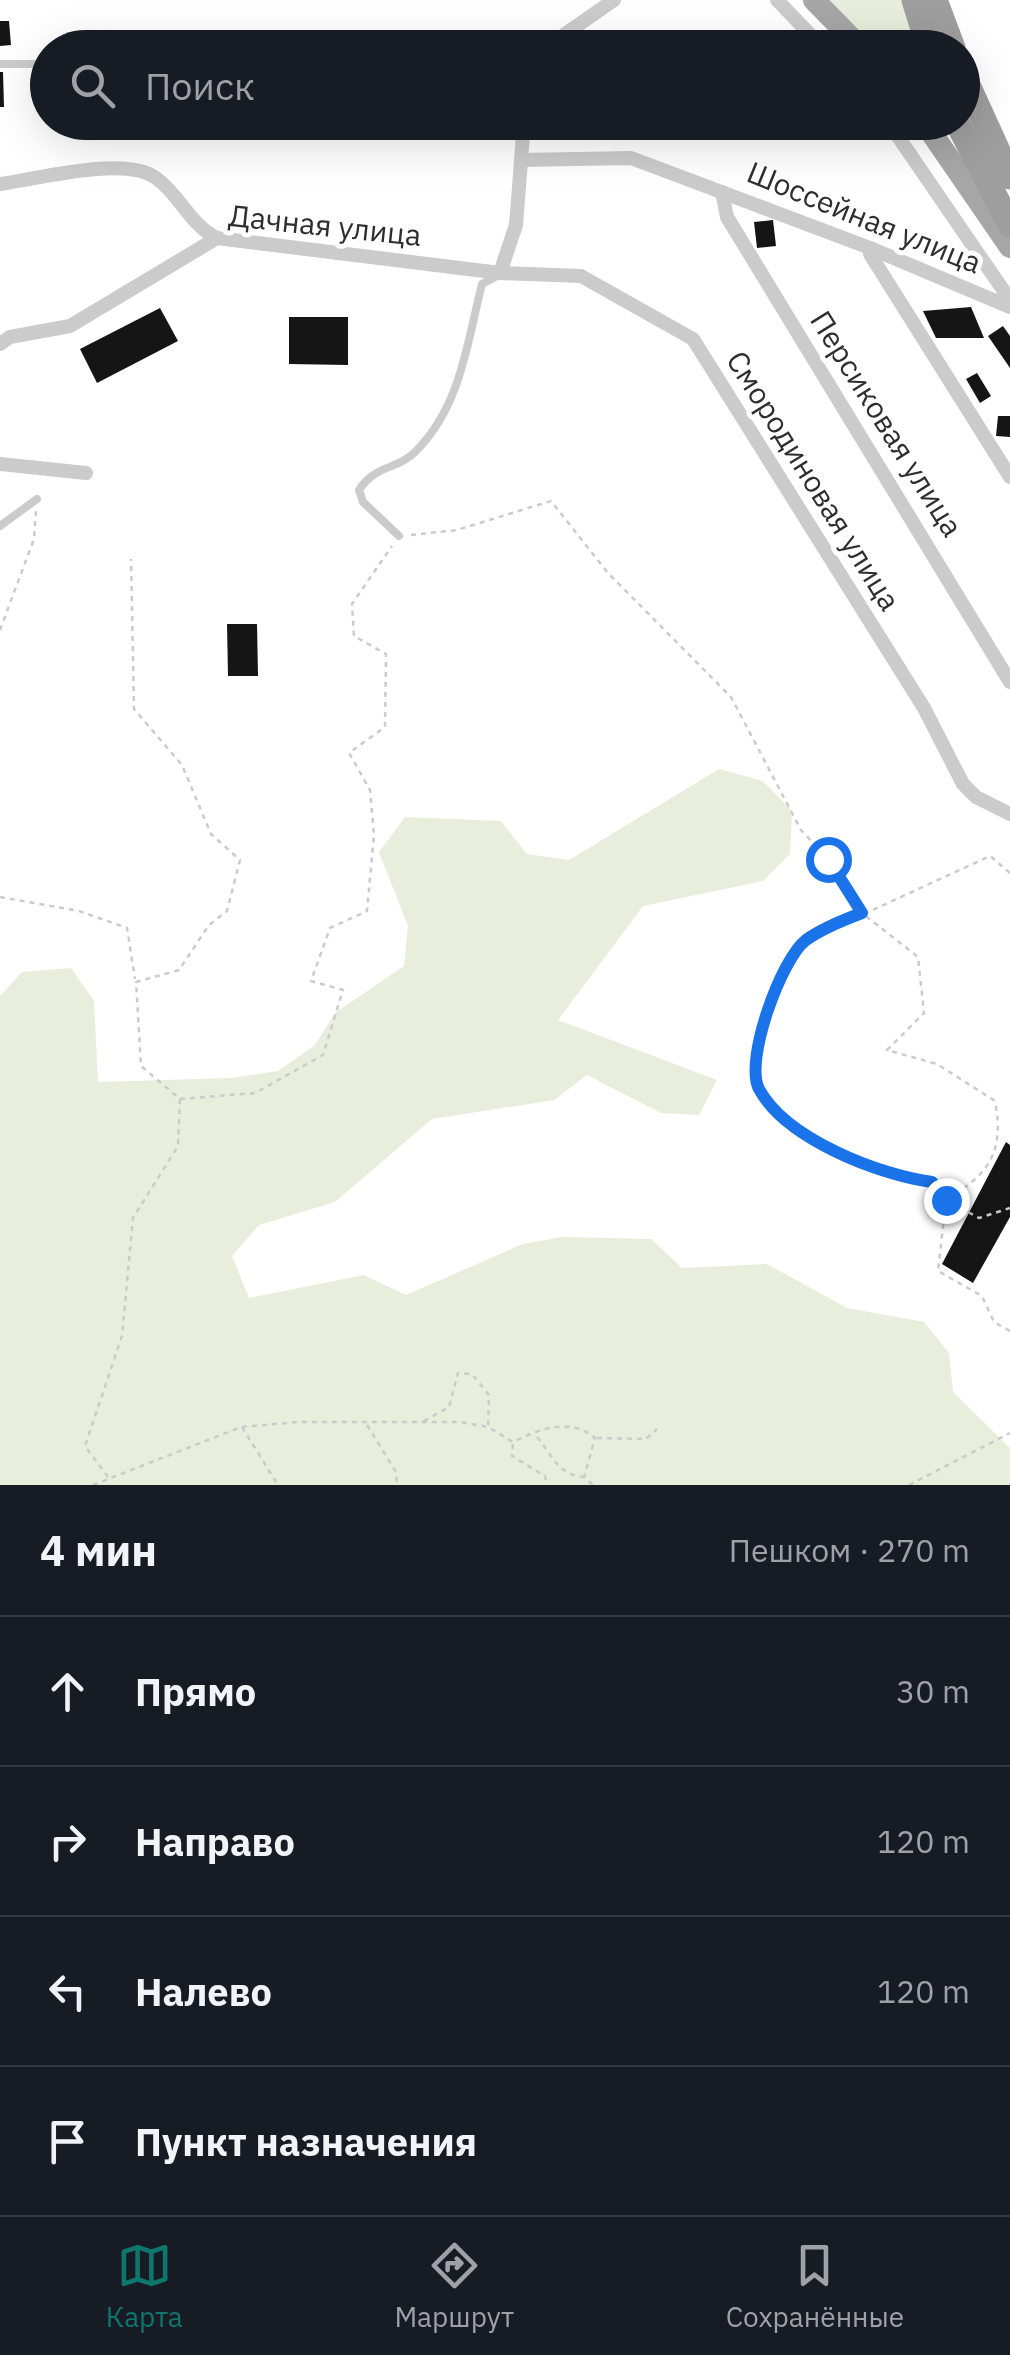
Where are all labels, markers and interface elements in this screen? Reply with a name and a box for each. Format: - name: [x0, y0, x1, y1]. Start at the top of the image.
- search box: [30, 30, 980, 140]
- icon: search: [65, 58, 120, 113]
- text: Поиск: [145, 61, 255, 110]
- street label: Шоссейная улица: [742, 152, 987, 281]
- street label: Дачная улица: [227, 195, 423, 254]
- street label: Персиковая улица: [802, 303, 972, 543]
- street label: Смородиновая улица: [718, 343, 910, 617]
- route start: [806, 837, 852, 883]
- route end: [924, 1178, 970, 1224]
- text: 4 мин: [40, 1523, 157, 1578]
- text: Пешком · 270 m: [729, 1529, 970, 1571]
- icon: ahead: [40, 1664, 95, 1719]
- text: Прямо: [135, 1667, 256, 1716]
- text: 30 m: [896, 1670, 970, 1712]
- icon: right: [40, 1814, 95, 1869]
- text: Направо: [135, 1817, 295, 1866]
- text: 120 m: [877, 1820, 970, 1862]
- icon: left: [40, 1964, 95, 2019]
- text: Налево: [135, 1967, 272, 2016]
- text: 120 m: [877, 1970, 970, 2012]
- icon: arrive: [40, 2114, 95, 2169]
- text: Пункт назначения: [135, 2117, 477, 2166]
- tab: Карта: [106, 2238, 183, 2335]
- tab: Маршрут: [394, 2238, 514, 2335]
- tab: Сохранённые: [726, 2238, 904, 2335]

